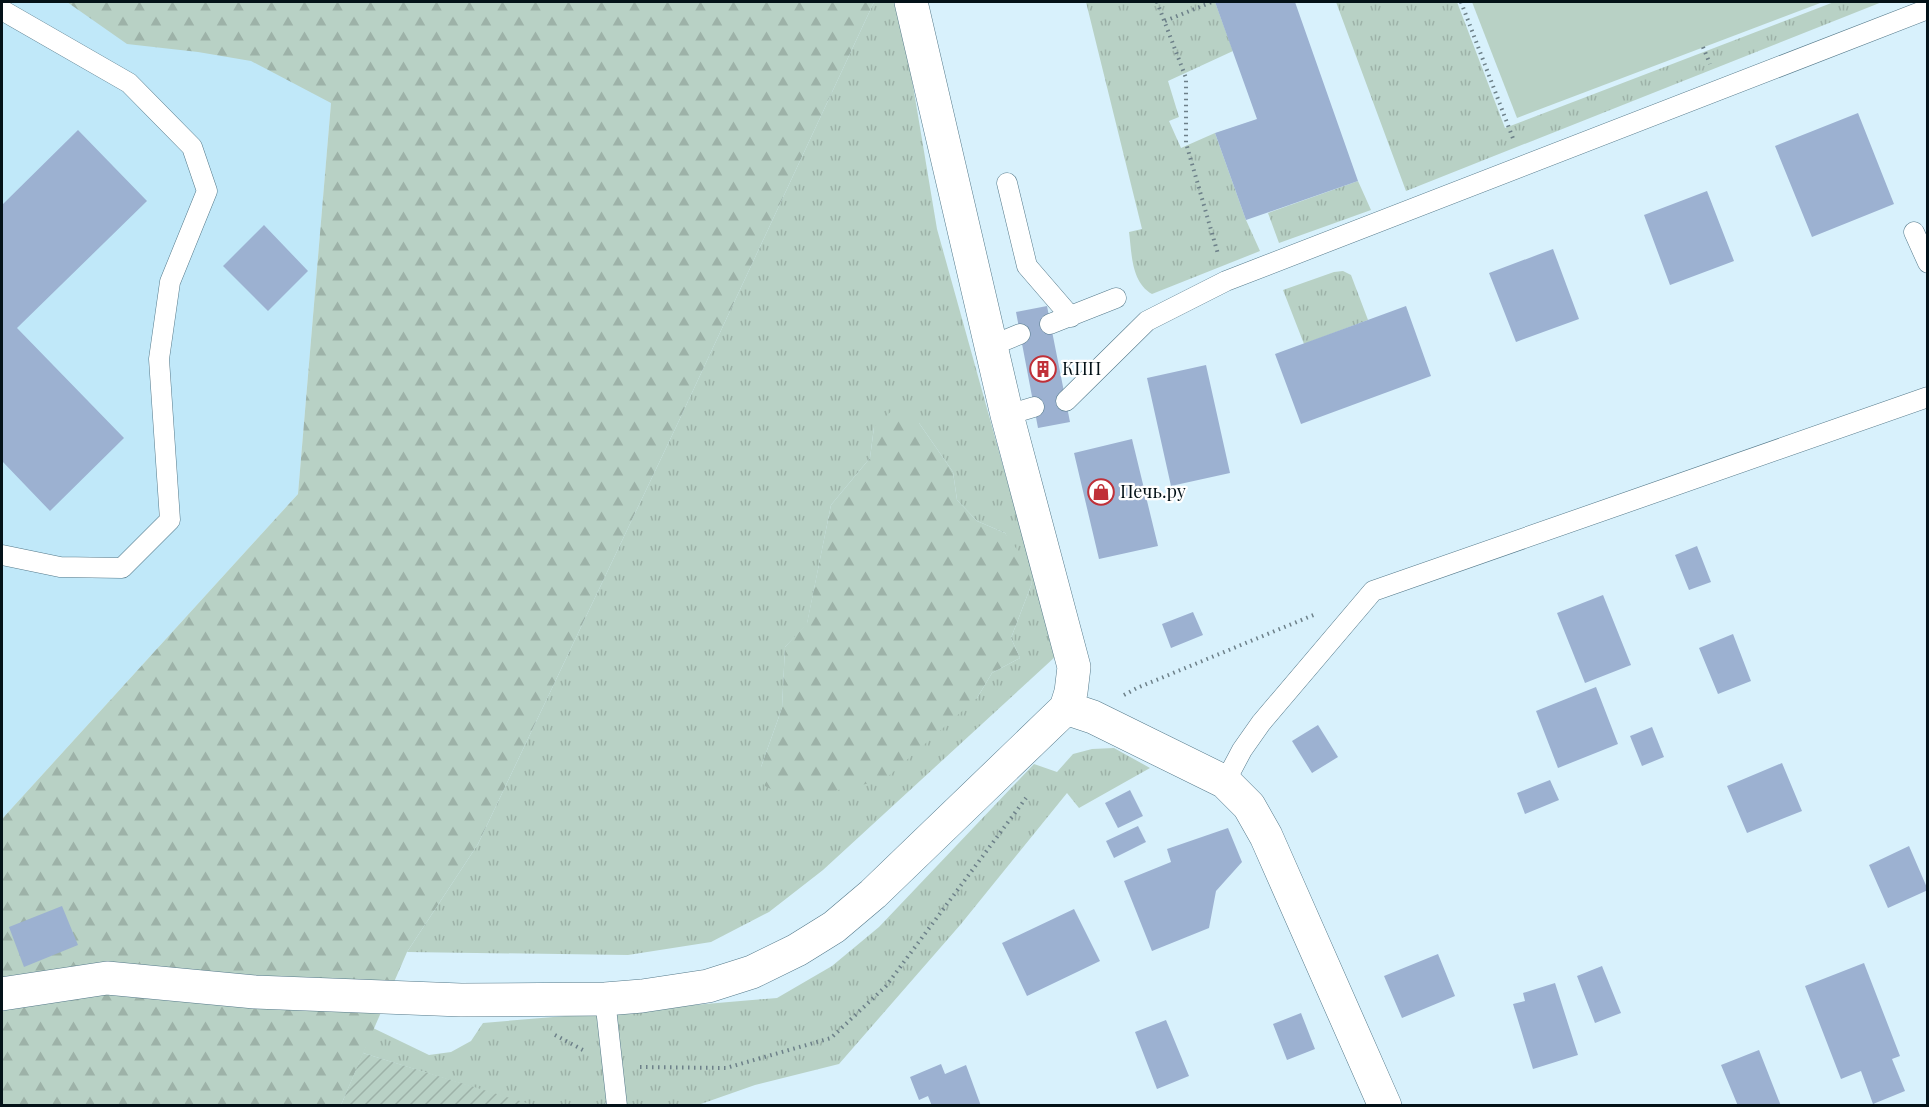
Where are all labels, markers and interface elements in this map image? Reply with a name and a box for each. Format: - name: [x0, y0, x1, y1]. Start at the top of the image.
- building icon: КПП: [1028, 354, 1058, 384]
- place label: КПП: [1062, 356, 1101, 380]
- shop icon: Печь.ру: [1086, 477, 1116, 507]
- place label: Печь.ру: [1120, 479, 1186, 503]

